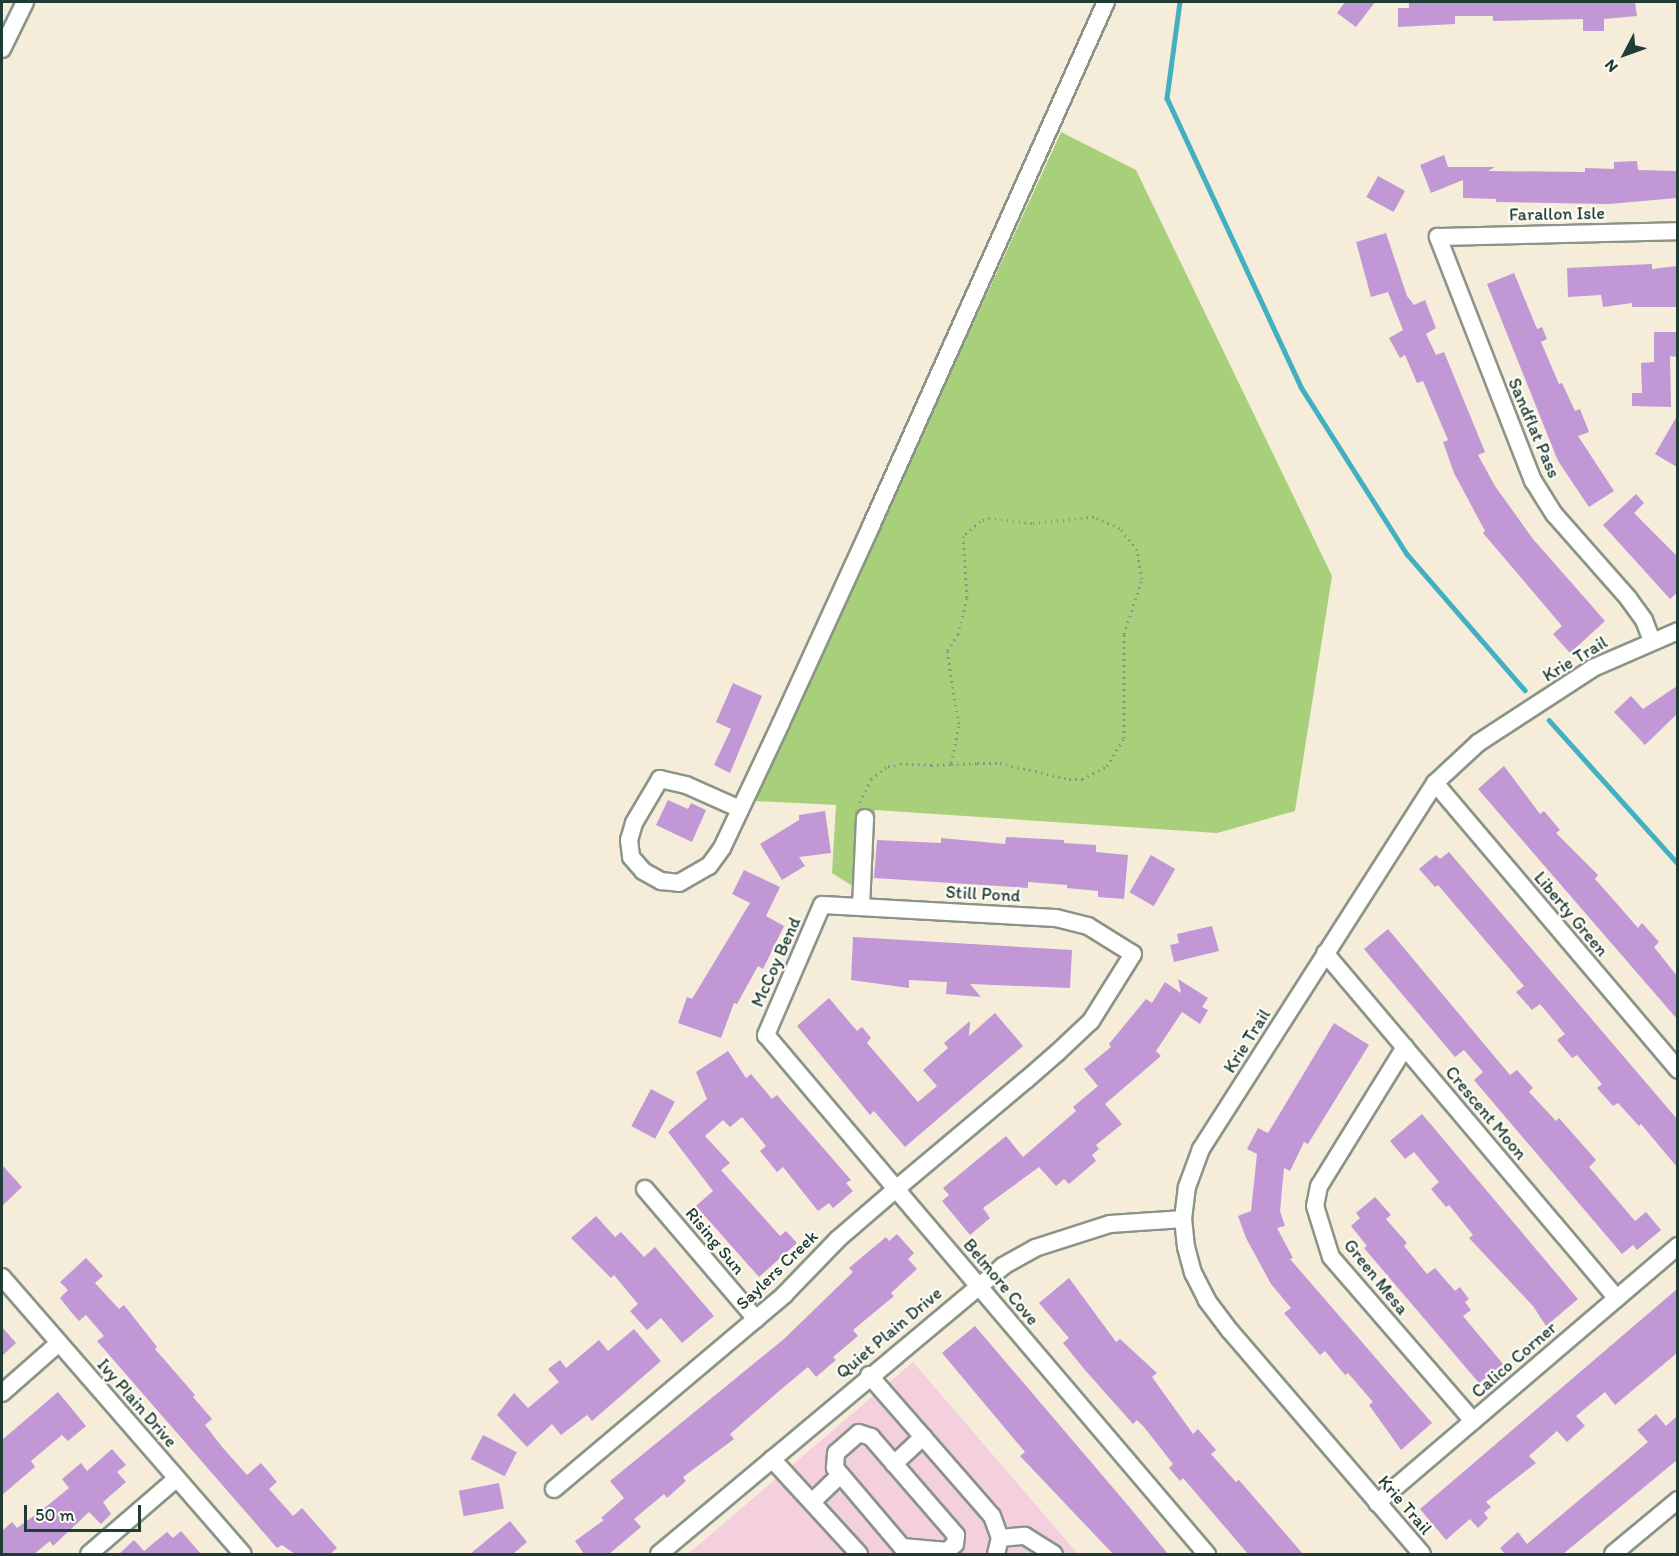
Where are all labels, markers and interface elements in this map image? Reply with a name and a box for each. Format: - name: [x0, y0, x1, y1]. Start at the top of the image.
- north arrow: [1595, 24, 1655, 84]
- text: N: [1600, 56, 1622, 76]
- street label: Farallon Isle: [1509, 202, 1605, 226]
- street label: Sandflat Pass: [1503, 375, 1565, 481]
- street label: Krie Trail: [1539, 632, 1611, 686]
- street label: Liberty Green: [1529, 867, 1613, 961]
- street label: Still Pond: [945, 881, 1021, 907]
- street label: McCoy Bend: [747, 914, 805, 1010]
- street label: Krie Trail: [1219, 1005, 1275, 1077]
- street label: Crescent Moon: [1441, 1062, 1531, 1164]
- street label: Rising Sun: [681, 1203, 749, 1279]
- street label: Saylers Creek: [732, 1226, 822, 1314]
- street label: Belmore Cove: [959, 1234, 1043, 1330]
- street label: Green Mesa: [1339, 1235, 1413, 1319]
- street label: Quiet Plain Drive: [832, 1283, 946, 1383]
- street label: Calico Corner: [1467, 1317, 1561, 1403]
- street label: Ivy Plain Drive: [92, 1354, 182, 1452]
- street label: Krie Trail: [1374, 1471, 1436, 1539]
- scale bar: [27, 1493, 144, 1531]
- text: 50 m: [35, 1504, 75, 1526]

